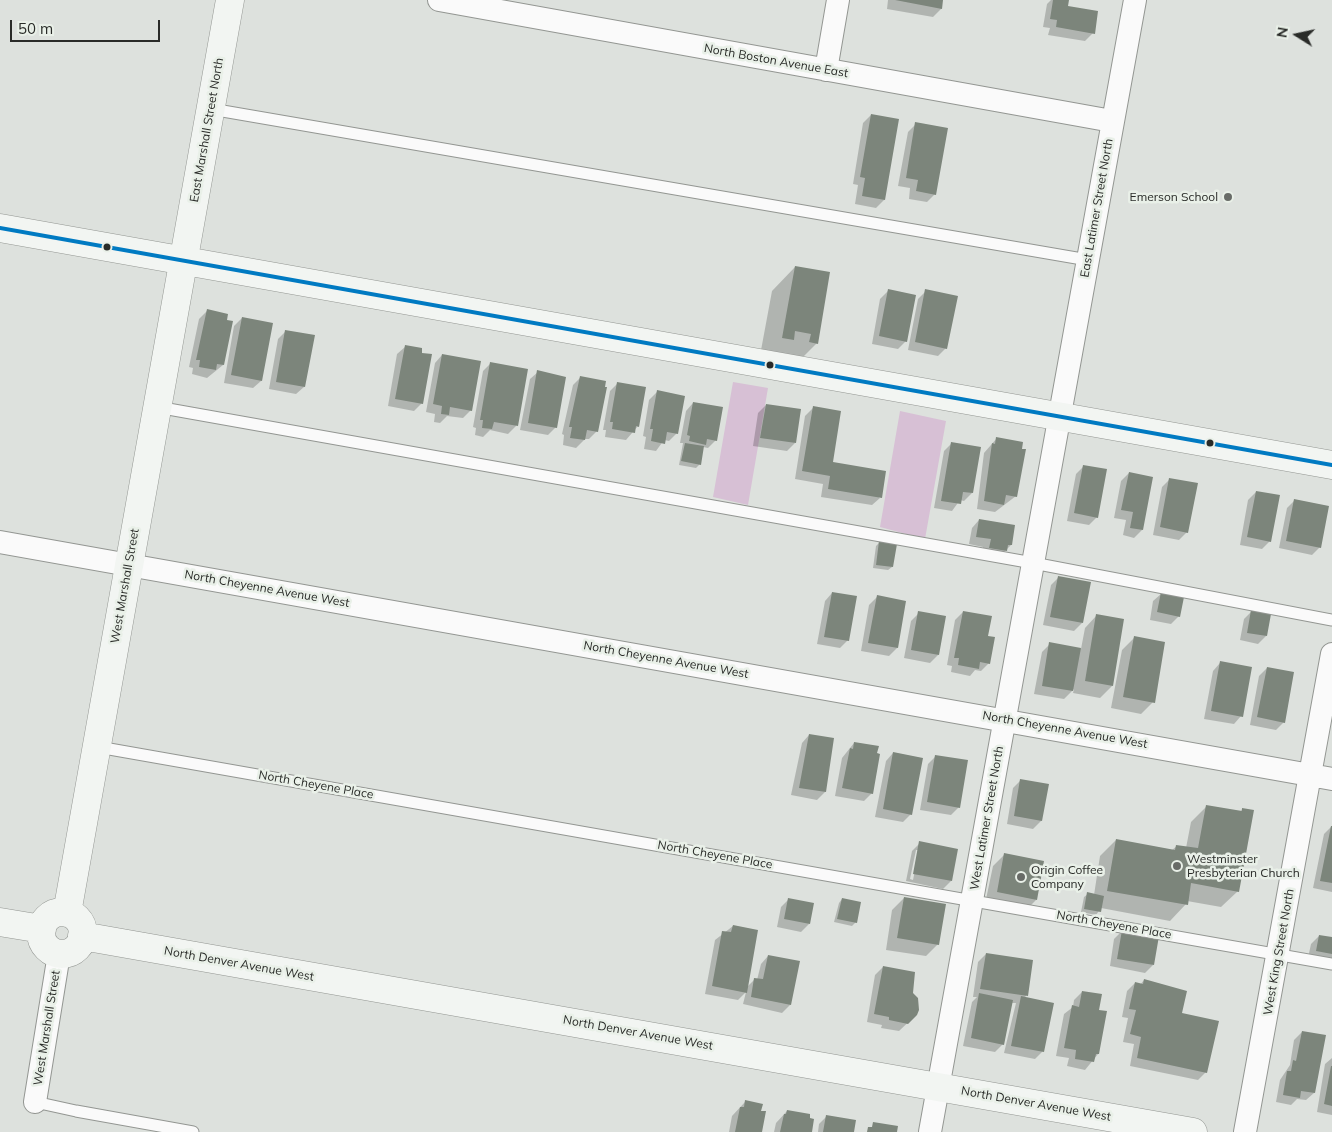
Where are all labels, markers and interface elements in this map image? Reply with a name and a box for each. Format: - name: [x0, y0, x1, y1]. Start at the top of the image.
- scale bar: [12, 10, 162, 42]
- north arrow: [1272, 10, 1322, 60]
- text: 50 m: [18, 19, 53, 38]
- text: N: [1272, 26, 1292, 39]
- street label: North Boston Avenue East: [703, 41, 849, 81]
- street label: East Marshall Street North: [187, 57, 227, 203]
- street label: East Latimer Street North: [1078, 137, 1116, 279]
- place label: Emerson School: [1130, 190, 1218, 204]
- marker: Emerson School: [1222, 191, 1234, 203]
- unlabelled marker: [102, 242, 112, 252]
- unlabelled marker: [765, 360, 775, 370]
- unlabelled marker: [1205, 438, 1215, 448]
- street label: West Marshall Street: [108, 527, 142, 645]
- street label: North Cheyenne Avenue West: [183, 567, 351, 611]
- street label: North Cheyenne Avenue West: [582, 638, 750, 682]
- street label: North Cheyenne Avenue West: [981, 708, 1149, 752]
- street label: West Latimer Street North: [967, 745, 1007, 891]
- street label: North Cheyene Place: [258, 768, 374, 802]
- street label: North Cheyene Place: [657, 838, 773, 872]
- place label: Westminster Presbyterian Church: [1187, 852, 1300, 880]
- marker: Westminster Presbyterian Church: [1171, 860, 1183, 872]
- place label: Origin Coffee Company: [1031, 863, 1103, 891]
- marker: Origin Coffee Company: [1015, 871, 1027, 883]
- street label: West King Street North: [1261, 888, 1297, 1016]
- street label: North Cheyene Place: [1056, 908, 1172, 942]
- street label: North Denver Avenue West: [163, 944, 315, 984]
- street label: West Marshall Street: [31, 969, 63, 1087]
- street label: North Denver Avenue West: [562, 1013, 714, 1053]
- street label: North Denver Avenue West: [960, 1084, 1112, 1124]

